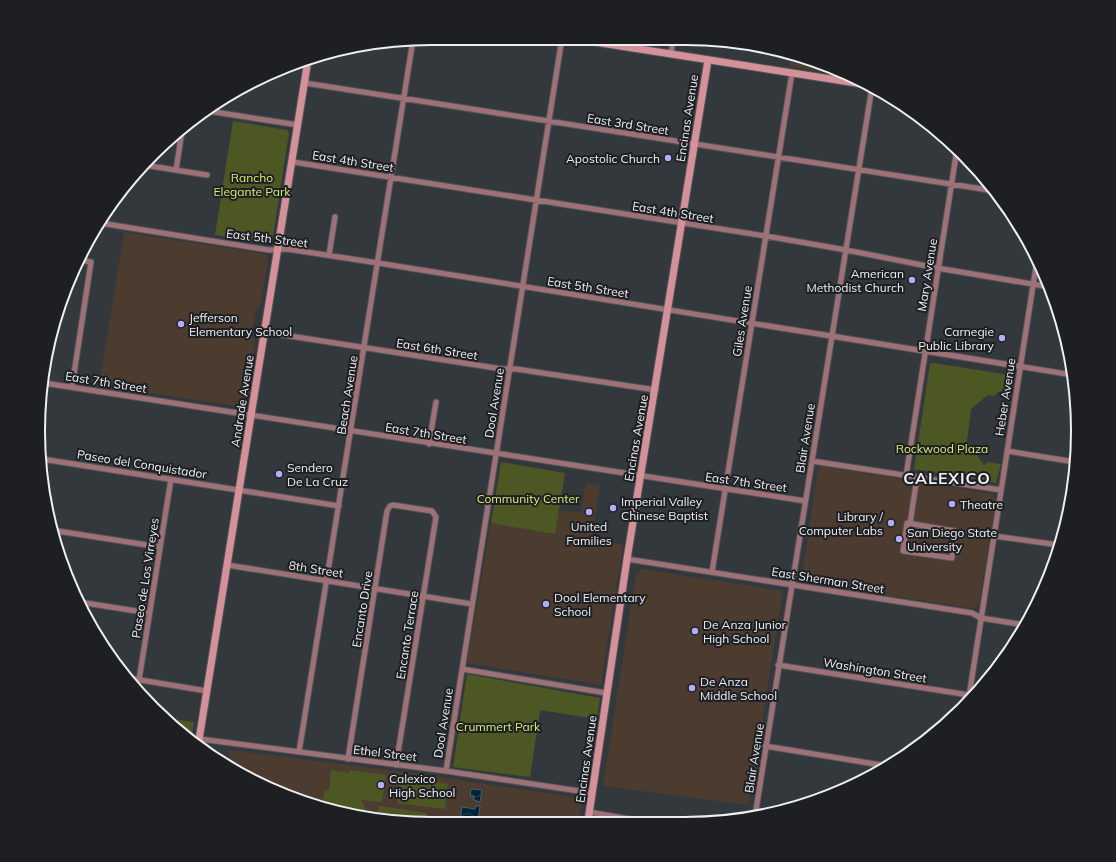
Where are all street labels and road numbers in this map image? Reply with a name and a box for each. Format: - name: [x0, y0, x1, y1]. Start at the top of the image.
- street label: Encinas Avenue: [673, 73, 701, 163]
- street label: East 3rd Street: [586, 110, 670, 138]
- street label: East 4th Street: [311, 147, 395, 175]
- street label: East 4th Street: [631, 198, 715, 226]
- street label: East 5th Street: [225, 226, 309, 250]
- street label: Mary Avenue: [914, 238, 940, 312]
- street label: East 5th Street: [546, 273, 630, 301]
- street label: Giles Avenue: [729, 284, 755, 358]
- street label: East 6th Street: [395, 335, 479, 363]
- street label: Andrade Avenue: [227, 354, 257, 448]
- street label: Beach Avenue: [333, 354, 361, 436]
- street label: Heber Avenue: [991, 357, 1019, 437]
- street label: Dool Avenue: [481, 367, 507, 439]
- street label: East 7th Street: [64, 368, 148, 396]
- street label: Encinas Avenue: [621, 393, 651, 483]
- street label: Blair Avenue: [792, 402, 818, 474]
- street label: East 7th Street: [384, 419, 468, 447]
- street label: Paseo del Conquistador: [76, 446, 209, 482]
- street label: East 7th Street: [704, 469, 788, 495]
- street label: Paseo de Los Virreyes: [128, 517, 162, 639]
- street label: 8th Street: [288, 557, 344, 581]
- street label: East Sherman Street: [771, 564, 885, 596]
- street label: Encanto Drive: [349, 570, 375, 648]
- street label: Encanto Terrace: [393, 590, 421, 680]
- street label: Washington Street: [822, 654, 928, 686]
- street label: Dool Avenue: [430, 687, 456, 759]
- street label: Encinas Avenue: [572, 714, 600, 804]
- street label: Blair Avenue: [741, 722, 767, 794]
- street label: Ethel Street: [352, 742, 418, 764]

